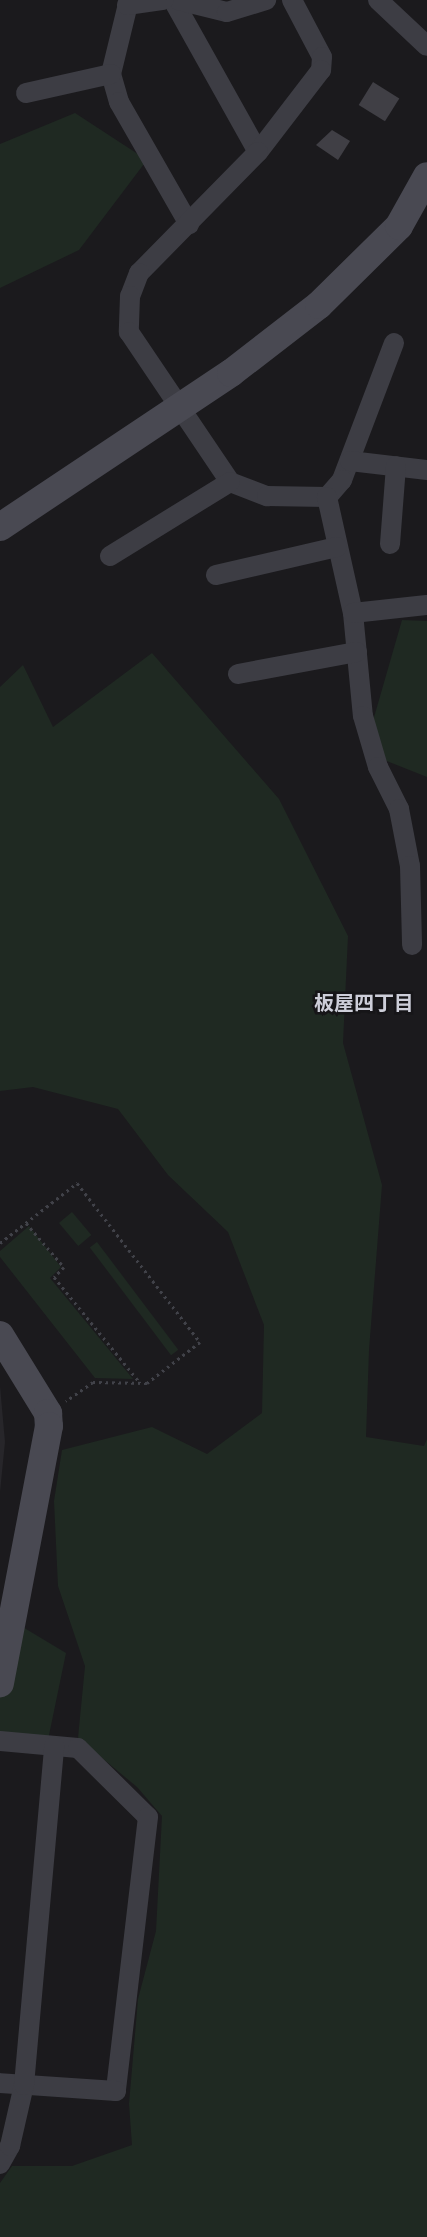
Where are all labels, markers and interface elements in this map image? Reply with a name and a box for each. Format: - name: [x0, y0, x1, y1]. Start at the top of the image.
- district label: 板屋四丁目: [314, 991, 414, 1015]

